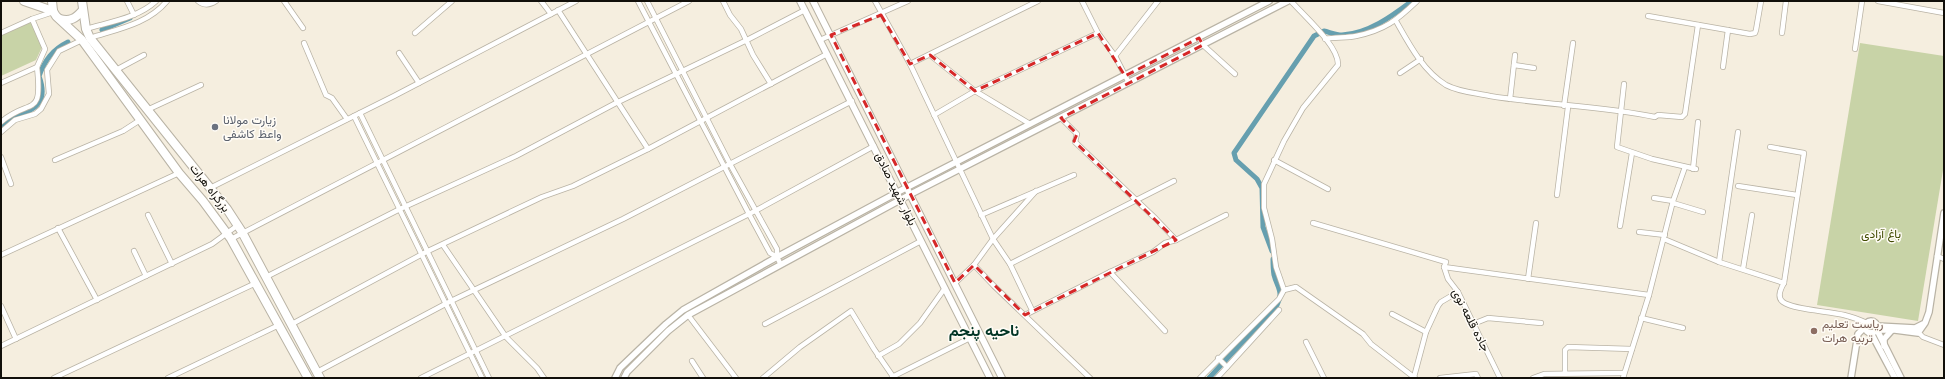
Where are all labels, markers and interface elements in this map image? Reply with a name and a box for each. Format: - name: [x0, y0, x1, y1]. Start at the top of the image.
- place label: زیارت مولانا واعظ کاشفی: [223, 113, 282, 142]
- marker: زیارت مولانا واعظ کاشفی: [210, 122, 220, 132]
- street label: بلوار شهید صادق: [871, 150, 920, 228]
- street label: بزرگراه هرات: [186, 161, 233, 215]
- park label: باغ آزادی: [1861, 227, 1901, 243]
- street label: جاده قلعه نوی: [1448, 286, 1493, 354]
- place label: ریاست تعلیم تربیه هرات: [1822, 317, 1883, 346]
- district label: ناحیه پنجم: [949, 322, 1020, 342]
- marker: ریاست تعلیم تربیه هرات: [1809, 326, 1819, 336]

